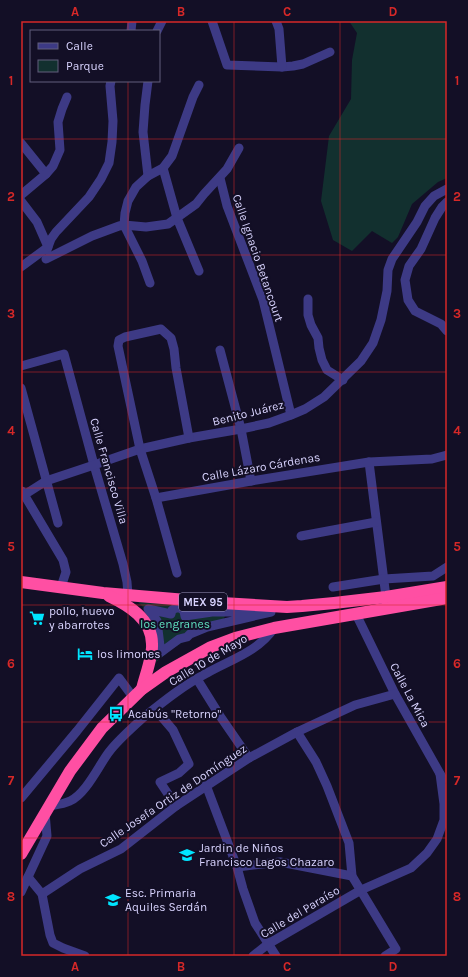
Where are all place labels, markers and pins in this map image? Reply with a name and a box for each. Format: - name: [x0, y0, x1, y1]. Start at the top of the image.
- place label: pollo, huevo y abarrotes: [48, 604, 114, 632]
- supermarket icon: pollo, huevo y abarrotes: [28, 609, 46, 627]
- hotel icon: los limones: [76, 645, 94, 663]
- place label: los limones: [97, 647, 161, 661]
- bus stop icon: Acabús "Retorno": [107, 705, 125, 723]
- place label: Acabús "Retorno": [128, 707, 222, 721]
- place label: Jardin de Niños Francisco Lagos Chazaro: [199, 841, 334, 869]
- school or university icon: Jardin de Niños Francisco Lagos Chazaro: [178, 846, 196, 864]
- place label: Esc. Primaria Aquiles Serdán: [125, 886, 207, 914]
- school or university icon: Esc. Primaria Aquiles Serdán: [104, 891, 122, 909]

